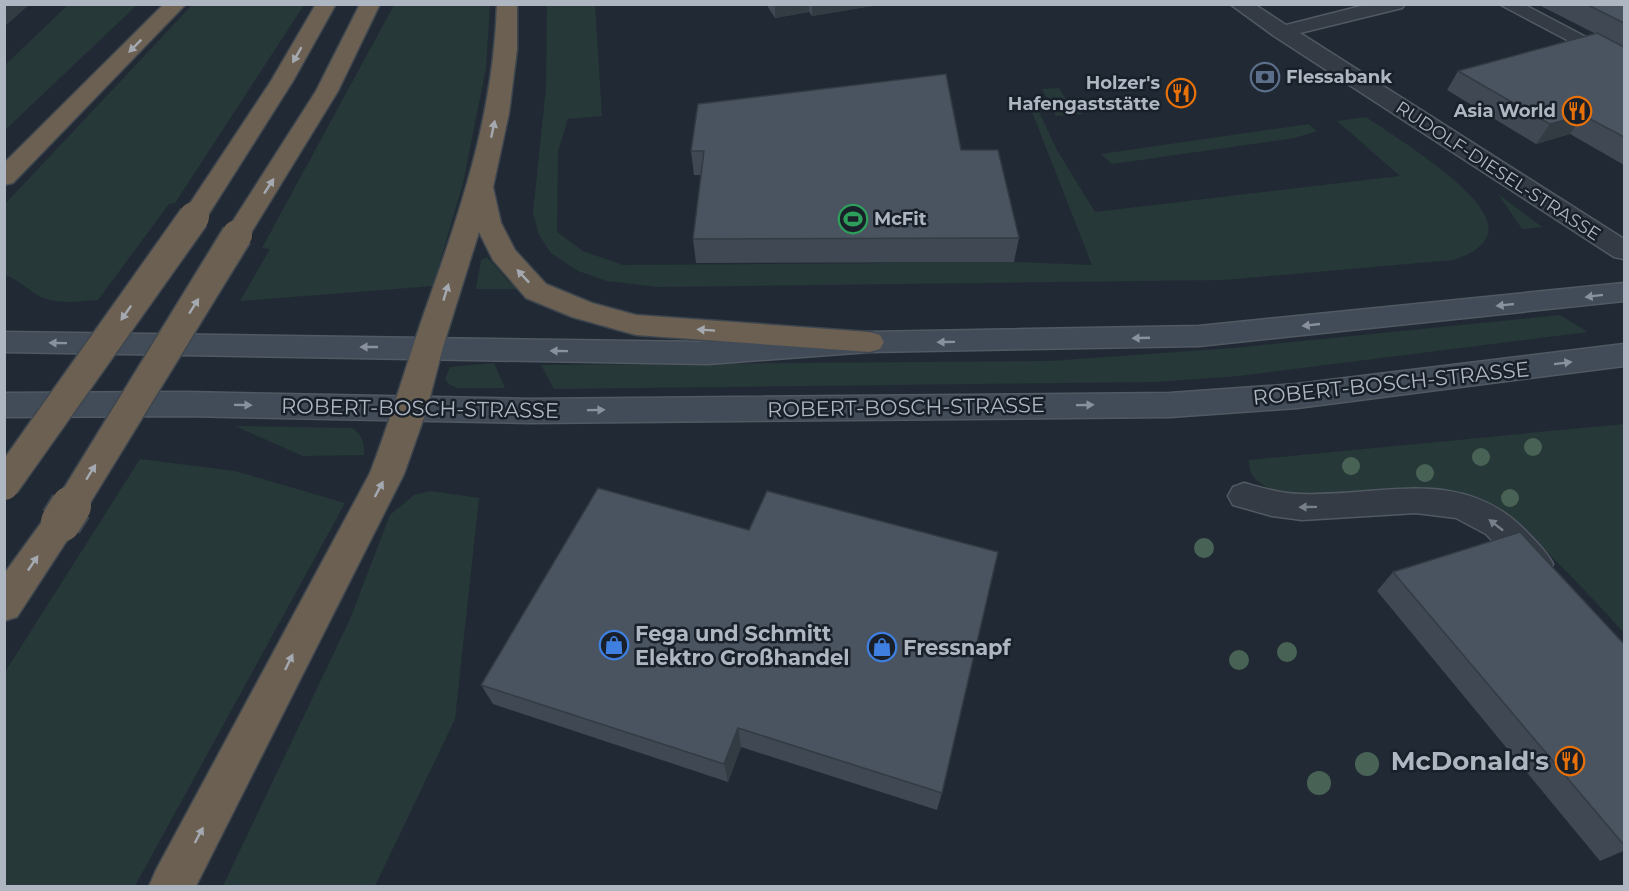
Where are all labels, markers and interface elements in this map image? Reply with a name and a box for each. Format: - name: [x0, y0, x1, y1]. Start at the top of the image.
- one-way arrow: [128, 39, 142, 53]
- one-way arrow: [291, 47, 302, 63]
- bank icon: Flessabank: [1249, 61, 1281, 93]
- place label: Flessabank: [1286, 66, 1392, 88]
- place label: Holzer's Hafengaststätte: [1008, 72, 1160, 115]
- restaurant icon: Holzer's Hafengaststätte: [1165, 77, 1197, 109]
- restaurant icon: Asia World: [1561, 95, 1593, 127]
- street label: RUDOLF-DIESEL-STRASSE: [1391, 96, 1605, 246]
- place label: Asia World: [1453, 100, 1556, 122]
- one-way arrow: [489, 120, 498, 139]
- one-way arrow: [263, 179, 275, 195]
- sports icon: McFit: [837, 203, 869, 235]
- place label: McFit: [874, 208, 927, 230]
- one-way arrow: [516, 269, 530, 284]
- one-way arrow: [442, 283, 451, 301]
- one-way arrow: [1584, 291, 1603, 301]
- one-way arrow: [188, 298, 199, 314]
- one-way arrow: [1495, 300, 1514, 310]
- one-way arrow: [121, 305, 132, 321]
- one-way arrow: [1301, 320, 1320, 330]
- one-way arrow: [696, 325, 715, 335]
- one-way arrow: [1131, 333, 1150, 342]
- one-way arrow: [936, 337, 955, 346]
- one-way arrow: [48, 338, 67, 348]
- one-way arrow: [360, 342, 379, 352]
- one-way arrow: [549, 346, 568, 356]
- street label: ROBERT-BOSCH-STRASSE: [1251, 356, 1531, 410]
- one-way arrow: [1554, 358, 1573, 368]
- street label: ROBERT-BOSCH-STRASSE: [767, 392, 1045, 422]
- street label: ROBERT-BOSCH-STRASSE: [281, 393, 559, 423]
- one-way arrow: [234, 400, 253, 410]
- one-way arrow: [1075, 400, 1094, 410]
- one-way arrow: [586, 405, 605, 415]
- one-way arrow: [86, 464, 97, 480]
- one-way arrow: [374, 480, 384, 497]
- one-way arrow: [1298, 502, 1317, 511]
- one-way arrow: [1488, 519, 1504, 532]
- one-way arrow: [27, 555, 38, 571]
- place label: Fega und Schmitt Elektro Großhandel: [635, 621, 850, 670]
- shop icon: Fega und Schmitt Elektro Großhandel: [598, 629, 630, 661]
- shop icon: Fressnapf: [866, 631, 898, 663]
- place label: Fressnapf: [903, 635, 1012, 660]
- one-way arrow: [284, 653, 294, 671]
- place label: McDonald's: [1391, 745, 1549, 777]
- restaurant icon: McDonald's: [1554, 745, 1586, 777]
- one-way arrow: [194, 826, 204, 843]

